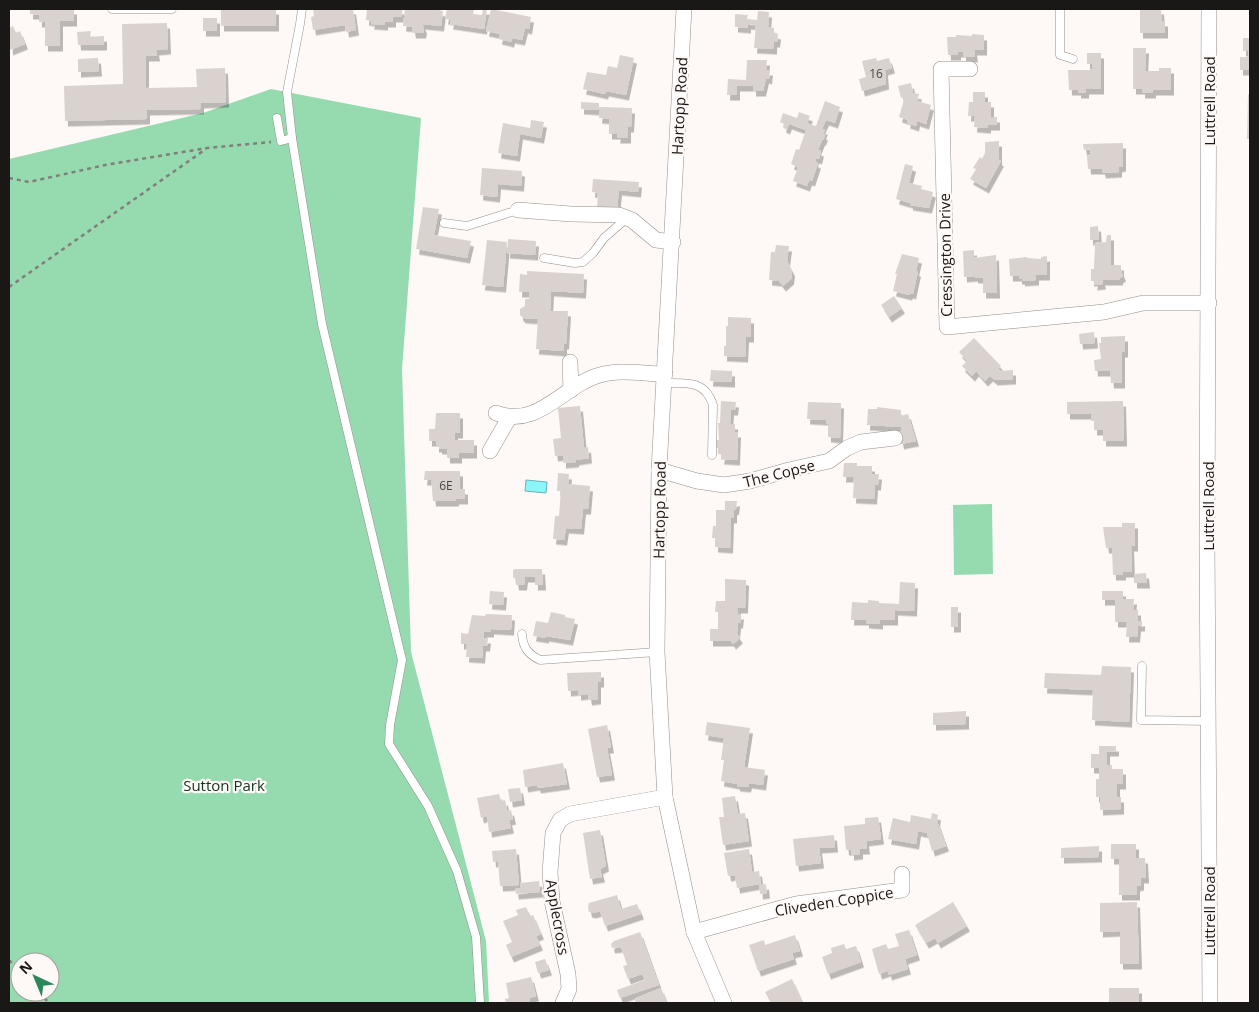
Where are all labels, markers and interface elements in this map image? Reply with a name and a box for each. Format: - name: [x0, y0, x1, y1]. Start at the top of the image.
- street label: Luttrell Road: [1199, 56, 1219, 146]
- street label: Hartopp Road: [666, 57, 692, 155]
- house number: 16: [869, 65, 883, 82]
- street label: Cressington Drive: [934, 193, 956, 317]
- street label: The Copse: [741, 454, 817, 492]
- street label: Hartopp Road: [648, 461, 670, 559]
- street label: Luttrell Road: [1198, 461, 1218, 551]
- house number: 6E: [439, 477, 453, 494]
- park label: Sutton Park: [183, 775, 265, 795]
- street label: Luttrell Road: [1199, 866, 1219, 956]
- street label: Applecross: [541, 878, 575, 956]
- street label: Cliveden Coppice: [773, 882, 895, 920]
- north arrow: [10, 952, 60, 1002]
- text: N: [15, 956, 36, 978]

